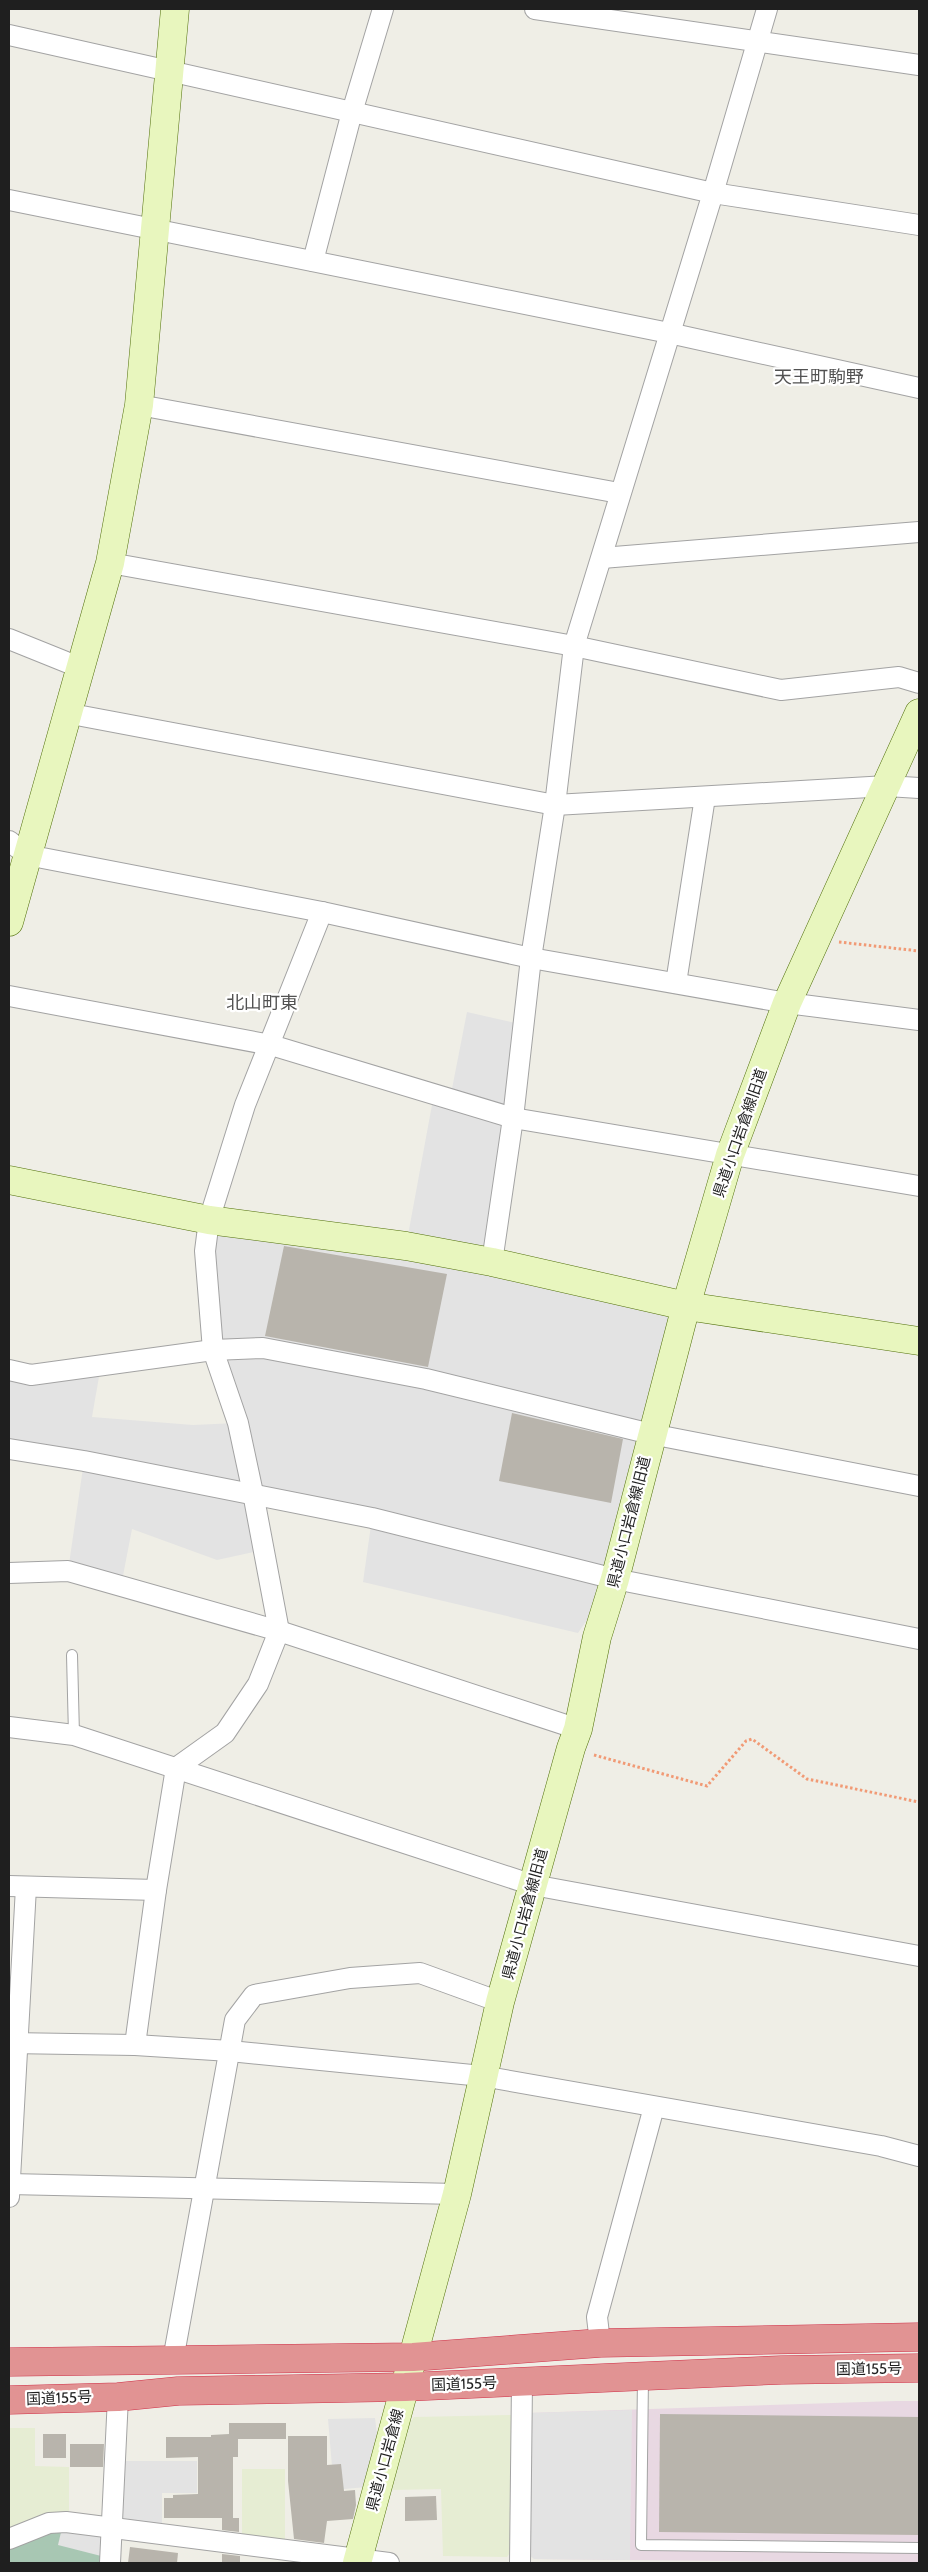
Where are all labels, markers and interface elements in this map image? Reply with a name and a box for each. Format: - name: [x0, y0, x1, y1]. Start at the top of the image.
- district label: 天王町駒野: [774, 366, 864, 388]
- district label: 北山町東: [226, 992, 298, 1014]
- street label: 県道小口岩倉線旧道: [710, 1066, 770, 1200]
- street label: 県道小口岩倉線旧道: [604, 1454, 654, 1590]
- street label: 県道小口岩倉線旧道: [499, 1846, 551, 1982]
- street label: 国道155号: [836, 2359, 902, 2379]
- street label: 国道155号: [431, 2374, 497, 2394]
- street label: 国道155号: [26, 2388, 92, 2408]
- street label: 県道小口岩倉線: [363, 2407, 407, 2513]

